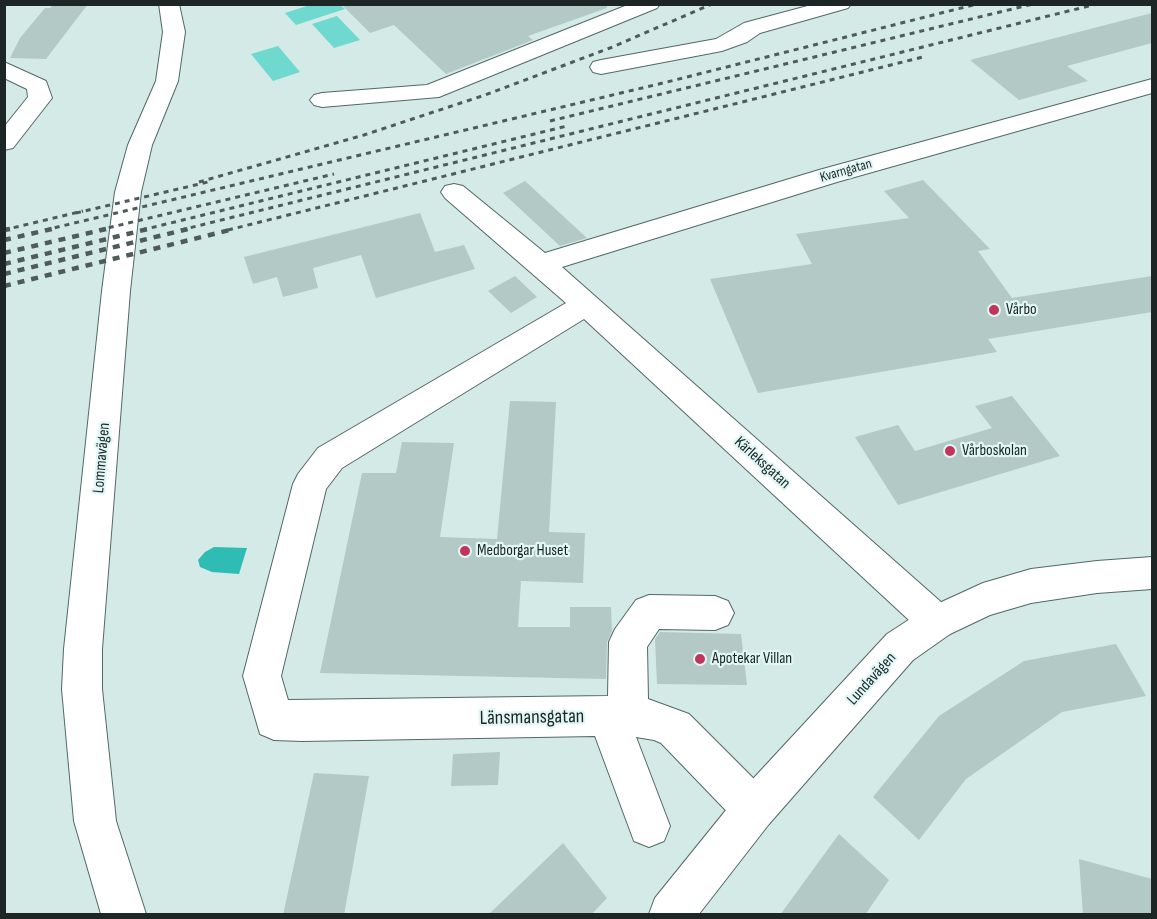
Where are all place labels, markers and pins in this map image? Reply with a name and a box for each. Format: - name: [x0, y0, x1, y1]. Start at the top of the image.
- place label: Vårbo: [1006, 300, 1037, 320]
- marker: Vårbo: [987, 303, 1001, 317]
- place label: Vårboskolan: [962, 441, 1027, 461]
- marker: Vårboskolan: [943, 444, 957, 458]
- place label: Medborgar Huset: [477, 541, 568, 561]
- marker: Medborgar Huset: [458, 544, 472, 558]
- place label: Apotekar Villan: [712, 649, 792, 669]
- marker: Apotekar Villan: [693, 652, 707, 666]

